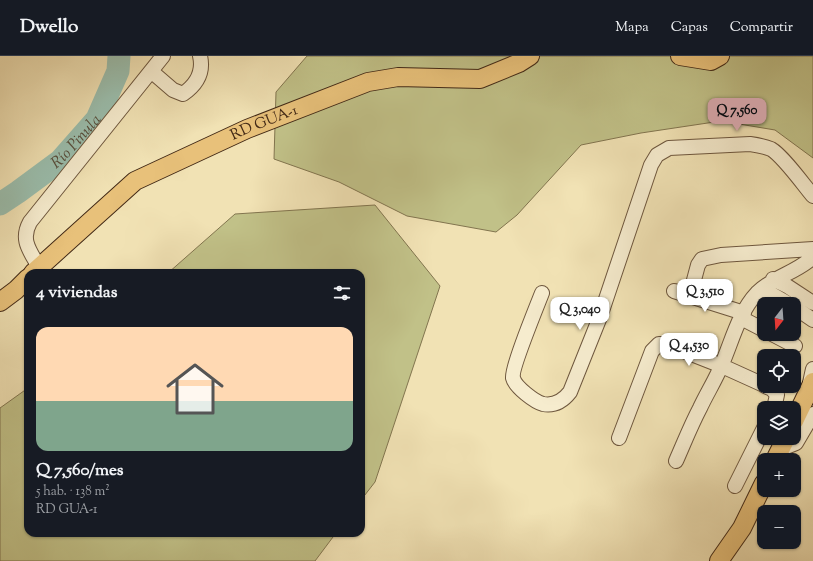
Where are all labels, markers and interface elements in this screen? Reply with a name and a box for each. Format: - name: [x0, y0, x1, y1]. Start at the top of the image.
- text: Dwello: [20, 14, 78, 41]
- text: Mapa: [615, 18, 649, 38]
- text: Capas: [671, 18, 708, 38]
- text: Compartir: [730, 18, 793, 38]
- pin: Q 7,560: [700, 98, 774, 132]
- street label: RD GUA-1: [227, 100, 301, 146]
- text: Q 7,560: [717, 102, 757, 120]
- water label: Río Pinula: [47, 110, 107, 175]
- pin: Q 3,510: [668, 279, 742, 313]
- text: 4 viviendas: [36, 281, 117, 305]
- icon: filters: [331, 282, 353, 304]
- text: Q 3,510: [686, 283, 724, 301]
- pin: Q 3,040: [543, 297, 617, 331]
- north arrow: [757, 297, 801, 341]
- map controls: [757, 297, 801, 549]
- text: Q 3,040: [559, 301, 601, 319]
- pin: Q 4,530: [652, 333, 726, 367]
- text: Q 4,530: [669, 337, 709, 355]
- button: locate: [757, 349, 801, 393]
- icon: home: [159, 353, 231, 425]
- button: layers: [757, 401, 801, 445]
- button: +: [757, 453, 801, 497]
- text: Q 7,560/mes: [36, 459, 124, 483]
- text: 5 hab. · 138 m²: [36, 483, 110, 501]
- text: RD GUA-1: [36, 501, 98, 519]
- button: −: [757, 505, 801, 549]

